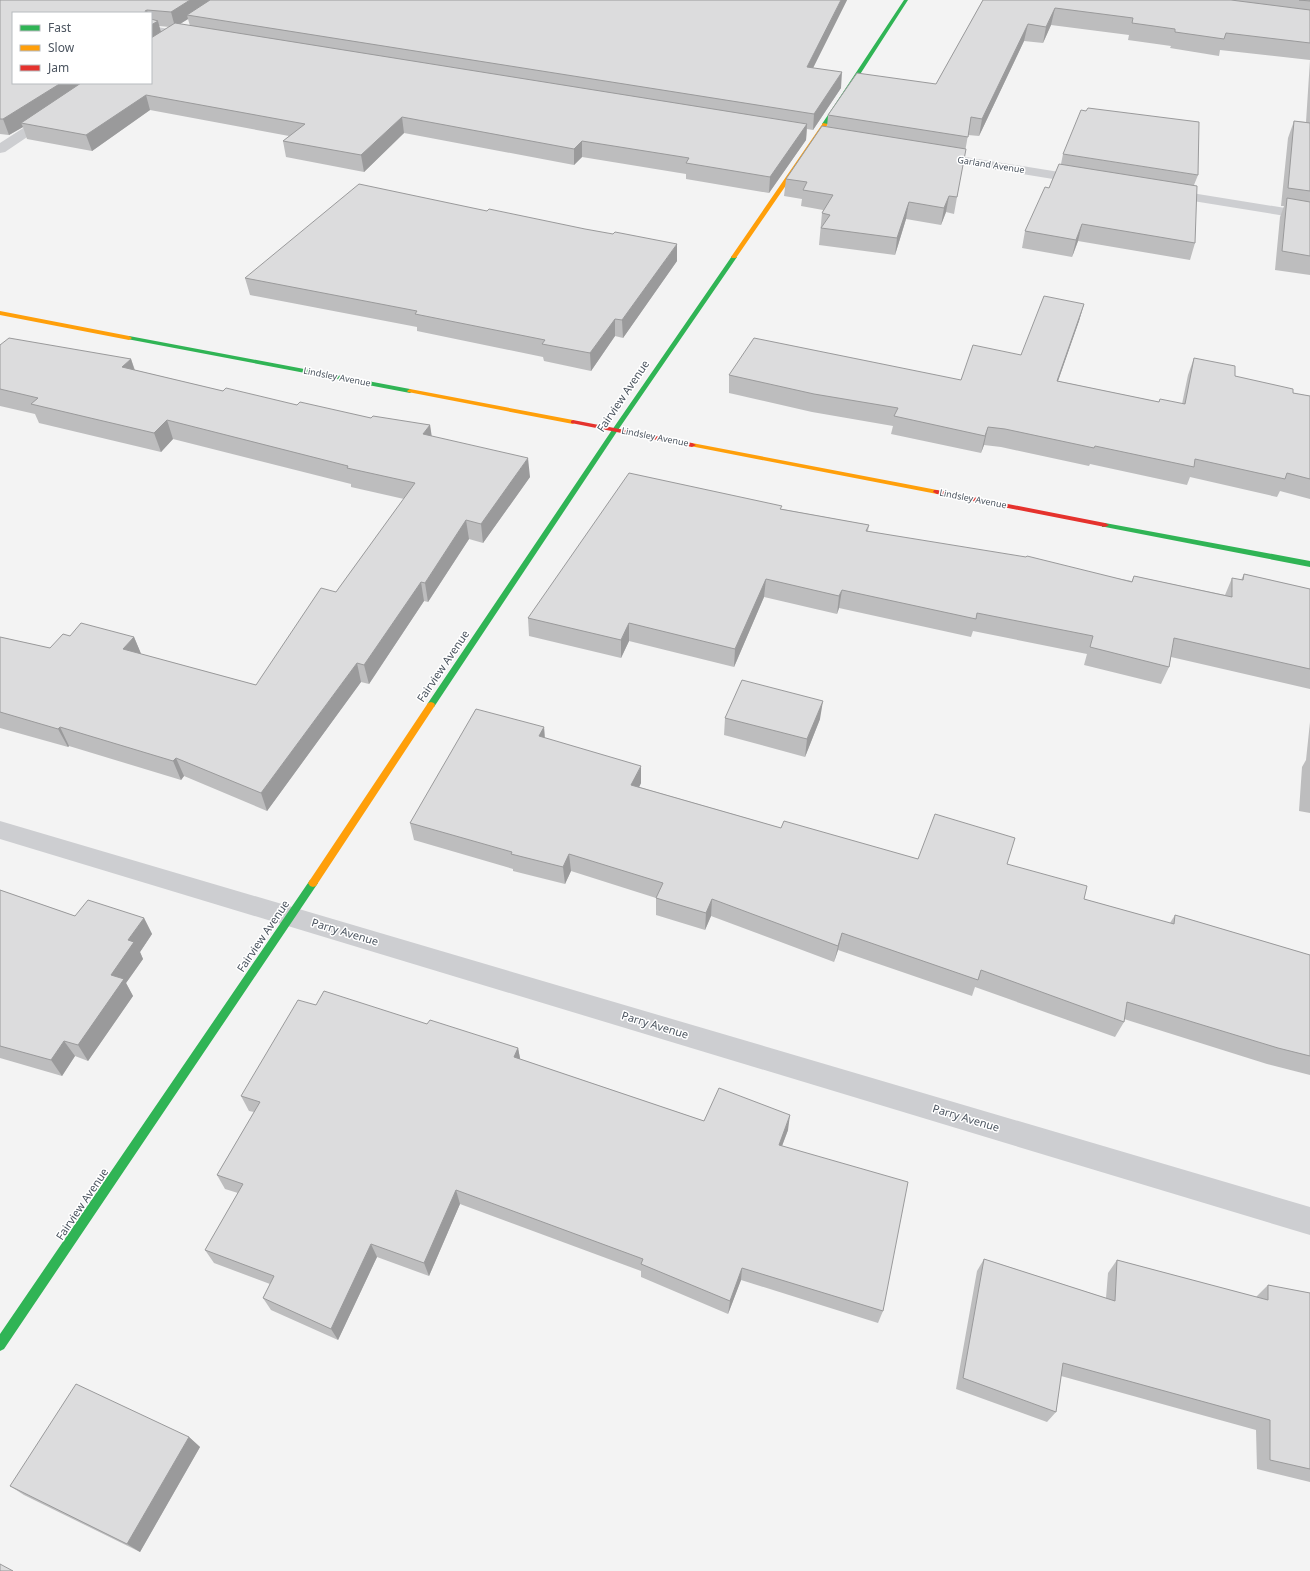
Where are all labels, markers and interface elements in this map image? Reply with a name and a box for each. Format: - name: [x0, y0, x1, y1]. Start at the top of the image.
- legend: [12, 12, 152, 84]
- text: Fast: [48, 19, 72, 36]
- text: Slow: [48, 39, 75, 56]
- text: Jam: [47, 59, 69, 76]
- street label: Garland Avenue: [957, 153, 1026, 176]
- street label: Fairview Avenue: [593, 357, 652, 435]
- street label: Lindsley Avenue: [302, 364, 372, 389]
- street label: Lindsley Avenue: [620, 424, 690, 449]
- street label: Lindsley Avenue: [938, 486, 1008, 511]
- street label: Fairview Avenue: [413, 627, 472, 705]
- street label: Fairview Avenue: [233, 897, 292, 975]
- street label: Parry Avenue: [310, 914, 380, 949]
- street label: Parry Avenue: [620, 1007, 690, 1042]
- street label: Parry Avenue: [931, 1100, 1001, 1135]
- street label: Fairview Avenue: [52, 1165, 111, 1243]

